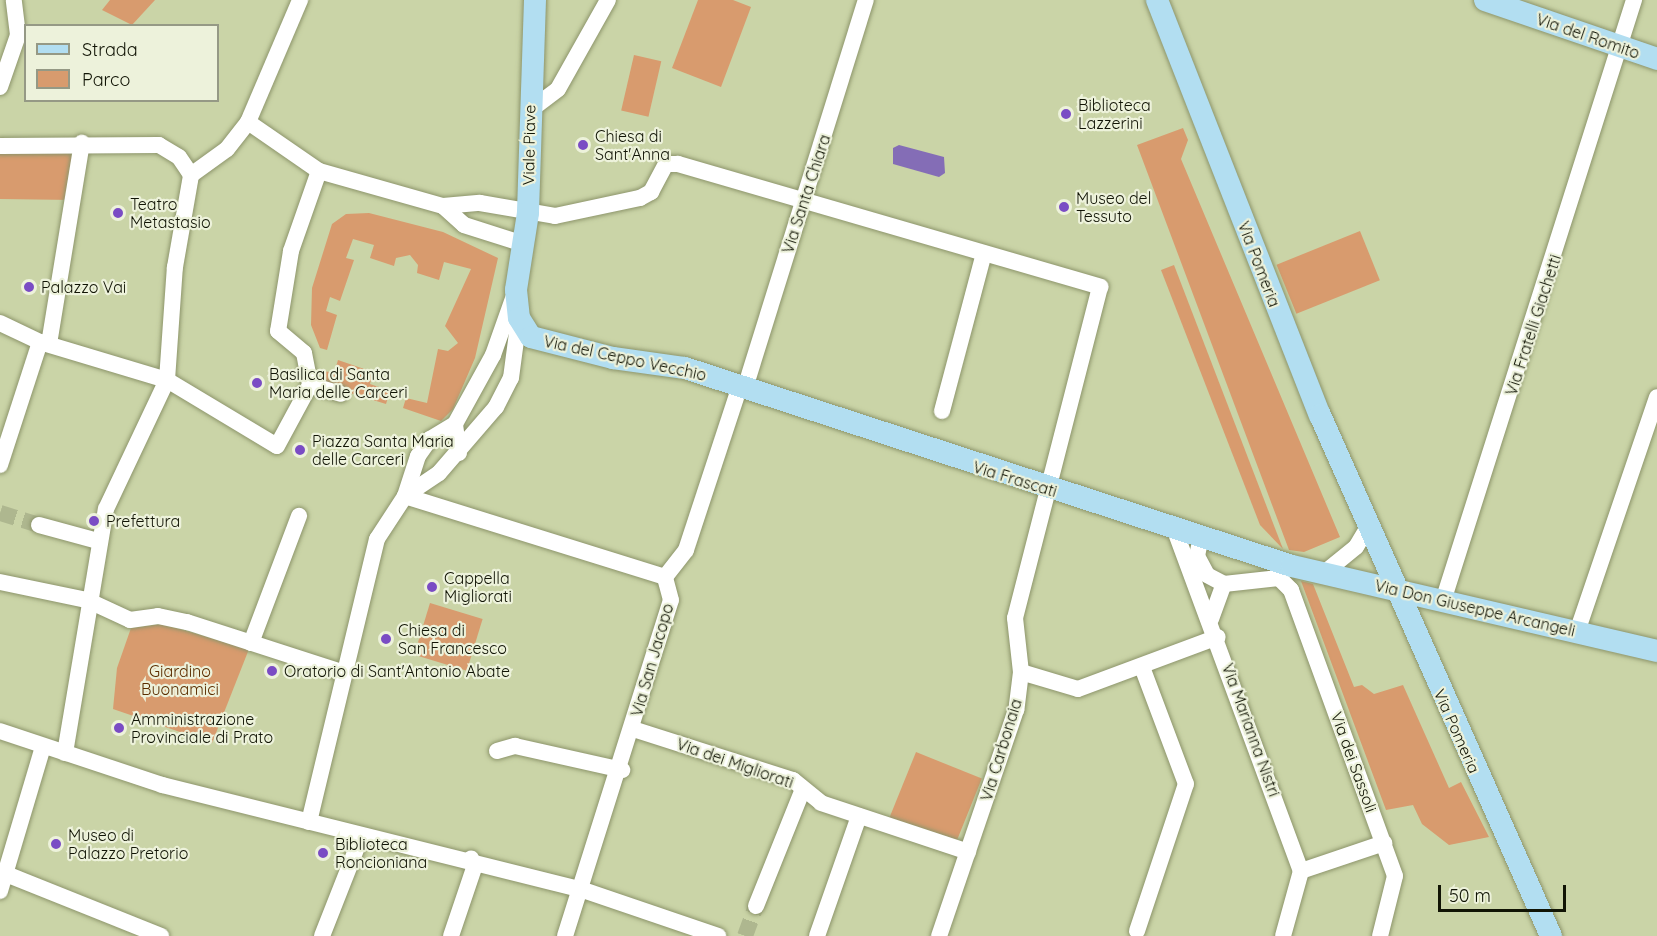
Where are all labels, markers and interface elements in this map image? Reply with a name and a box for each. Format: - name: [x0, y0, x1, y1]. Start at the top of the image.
- street label: Via del Romito: [1534, 9, 1642, 63]
- legend: [24, 24, 219, 102]
- text: Strada: [82, 38, 138, 61]
- text: Parco: [82, 68, 130, 91]
- place label: Biblioteca Lazzerini: [1078, 95, 1151, 133]
- street label: Viale Piave: [519, 105, 539, 185]
- marker: Biblioteca Lazzerini: [1059, 107, 1073, 121]
- place label: Chiesa di Sant'Anna: [595, 126, 670, 164]
- street label: Via Santa Chiara: [778, 132, 834, 256]
- marker: Chiesa di Sant'Anna: [576, 138, 590, 152]
- place label: Museo del Tessuto: [1076, 188, 1151, 226]
- place label: Teatro Metastasio: [130, 194, 211, 232]
- marker: Museo del Tessuto: [1057, 200, 1071, 214]
- marker: Teatro Metastasio: [111, 206, 125, 220]
- street label: Via Pomeria: [1234, 219, 1284, 309]
- street label: Via Fratelli Giachetti: [1501, 252, 1565, 398]
- place label: Palazzo Vai: [41, 277, 126, 297]
- marker: Palazzo Vai: [22, 280, 36, 294]
- street label: Via del Ceppo Vecchio: [542, 331, 708, 385]
- place label: Basilica di Santa Maria delle Carceri: [269, 364, 408, 402]
- marker: Basilica di Santa Maria delle Carceri: [250, 376, 264, 390]
- place label: Piazza Santa Maria delle Carceri: [312, 431, 454, 469]
- marker: Piazza Santa Maria delle Carceri: [293, 443, 307, 457]
- street label: Via Frascati: [971, 457, 1059, 501]
- place label: Prefettura: [106, 511, 180, 531]
- marker: Prefettura: [87, 514, 101, 528]
- place label: Cappella Migliorati: [444, 568, 512, 606]
- street label: Via Don Giuseppe Arcangeli: [1373, 576, 1577, 640]
- marker: Cappella Migliorati: [425, 580, 439, 594]
- street label: Via San Jacopo: [627, 601, 677, 719]
- place label: Chiesa di San Francesco: [398, 620, 507, 658]
- marker: Chiesa di San Francesco: [379, 632, 393, 646]
- park label: Giardino Buonamici: [141, 661, 219, 699]
- place label: Oratorio di Sant'Antonio Abate: [284, 661, 510, 681]
- street label: Via Marianna Nistri: [1218, 661, 1284, 799]
- marker: Oratorio di Sant'Antonio Abate: [265, 664, 279, 678]
- street label: Via Pomeria: [1430, 686, 1484, 776]
- street label: Via Carbonaia: [976, 697, 1026, 803]
- place label: Amministrazione Provinciale di Prato: [131, 709, 273, 747]
- street label: Via dei Sassoli: [1327, 709, 1381, 815]
- marker: Amministrazione Provinciale di Prato: [112, 721, 126, 735]
- street label: Via dei Migliorati: [674, 734, 796, 792]
- place label: Museo di Palazzo Pretorio: [68, 825, 188, 863]
- place label: Biblioteca Roncioniana: [335, 834, 427, 872]
- marker: Museo di Palazzo Pretorio: [49, 837, 63, 851]
- marker: Biblioteca Roncioniana: [316, 846, 330, 860]
- scale bar: [1441, 873, 1568, 911]
- text: 50 m: [1449, 884, 1491, 907]

